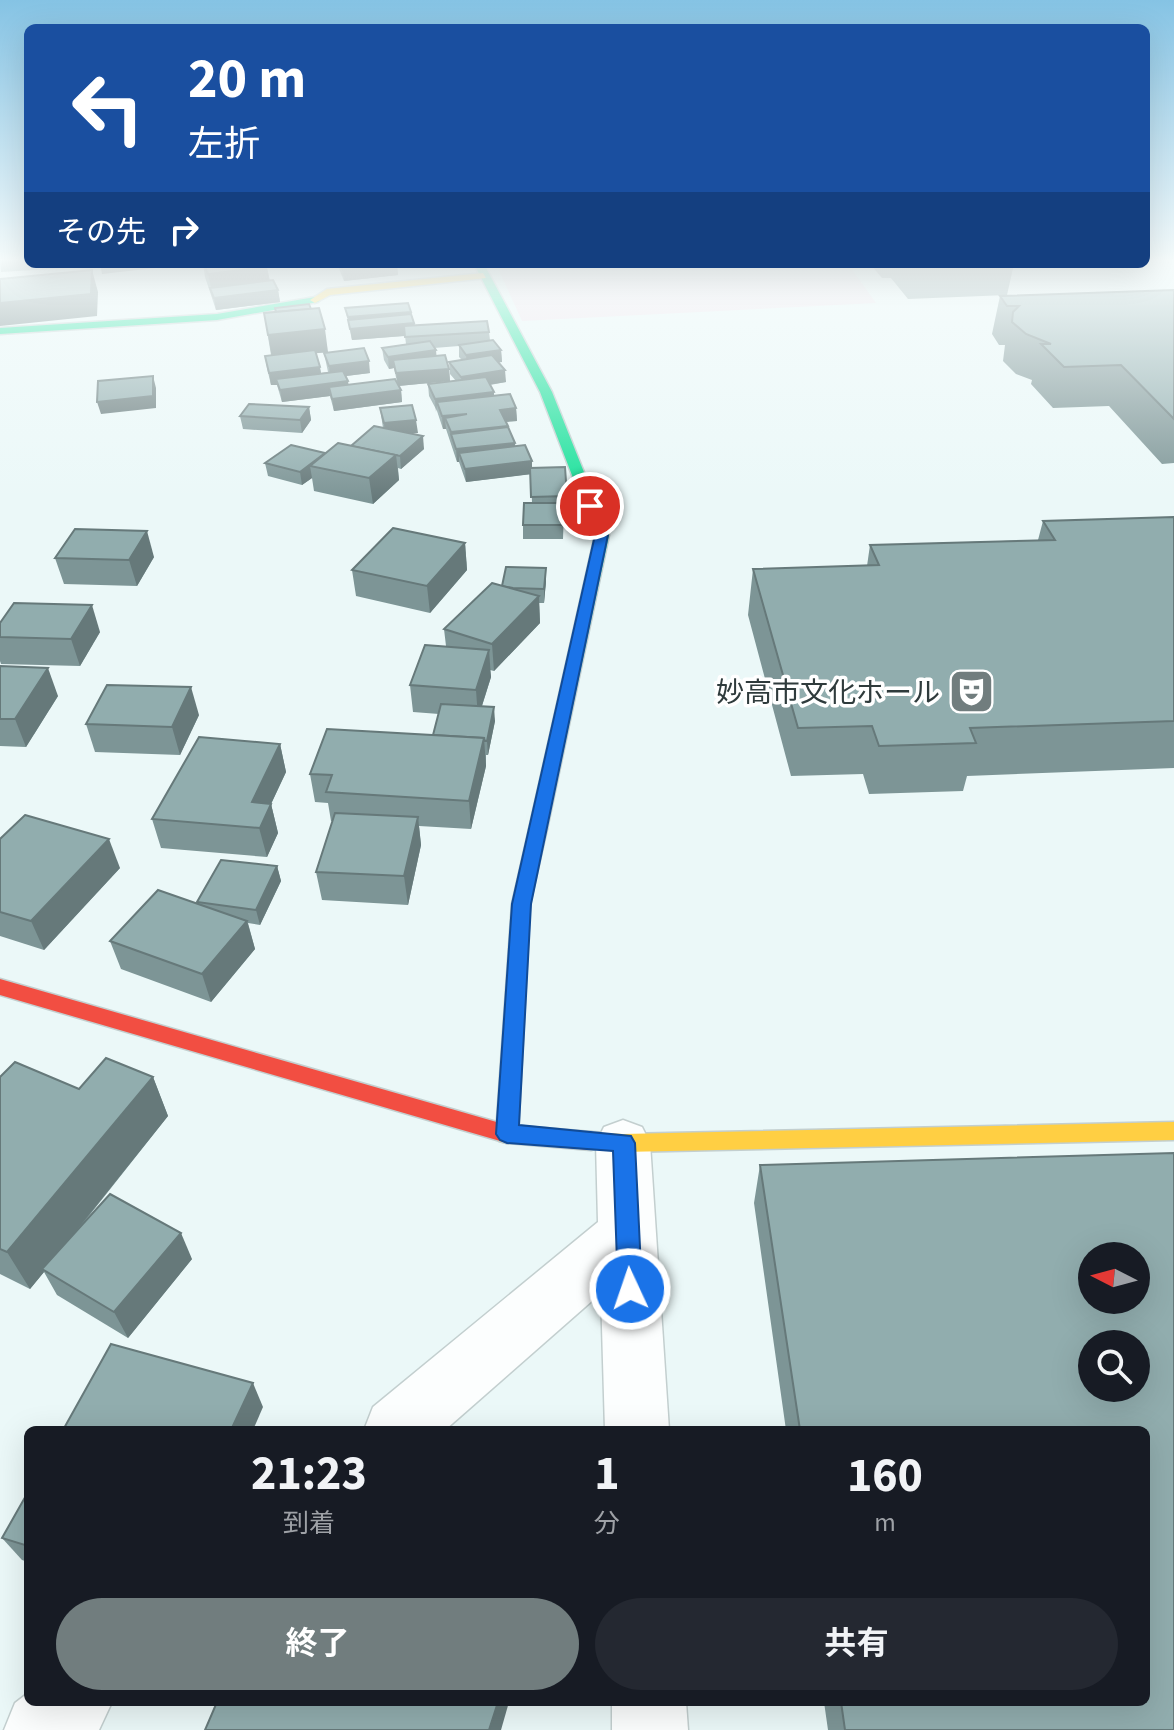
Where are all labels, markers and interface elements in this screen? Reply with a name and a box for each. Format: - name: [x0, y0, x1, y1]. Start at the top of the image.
- text: 20 m: [188, 40, 306, 119]
- icon: left: [56, 56, 160, 160]
- text: 左折: [188, 119, 260, 170]
- icon: right: [162, 208, 206, 252]
- text: その先: [56, 211, 146, 254]
- pin: [556, 472, 624, 540]
- icon: arrive: [568, 484, 612, 528]
- theatre icon: 妙高市文化ホール: [947, 668, 995, 716]
- place label: 妙高市文化ホール: [716, 673, 940, 713]
- north arrow: [1078, 1242, 1150, 1314]
- map controls: [1078, 1242, 1150, 1402]
- position arrow: [588, 1247, 672, 1331]
- button: search: [1078, 1330, 1150, 1402]
- text: 21:23: [251, 1440, 367, 1508]
- text: 1: [594, 1440, 620, 1508]
- text: 160: [847, 1442, 923, 1510]
- text: m: [874, 1504, 896, 1541]
- text: 到着: [283, 1505, 335, 1542]
- text: 分: [594, 1505, 620, 1542]
- button: 終了: [56, 1598, 579, 1690]
- button: 共有: [595, 1598, 1118, 1690]

